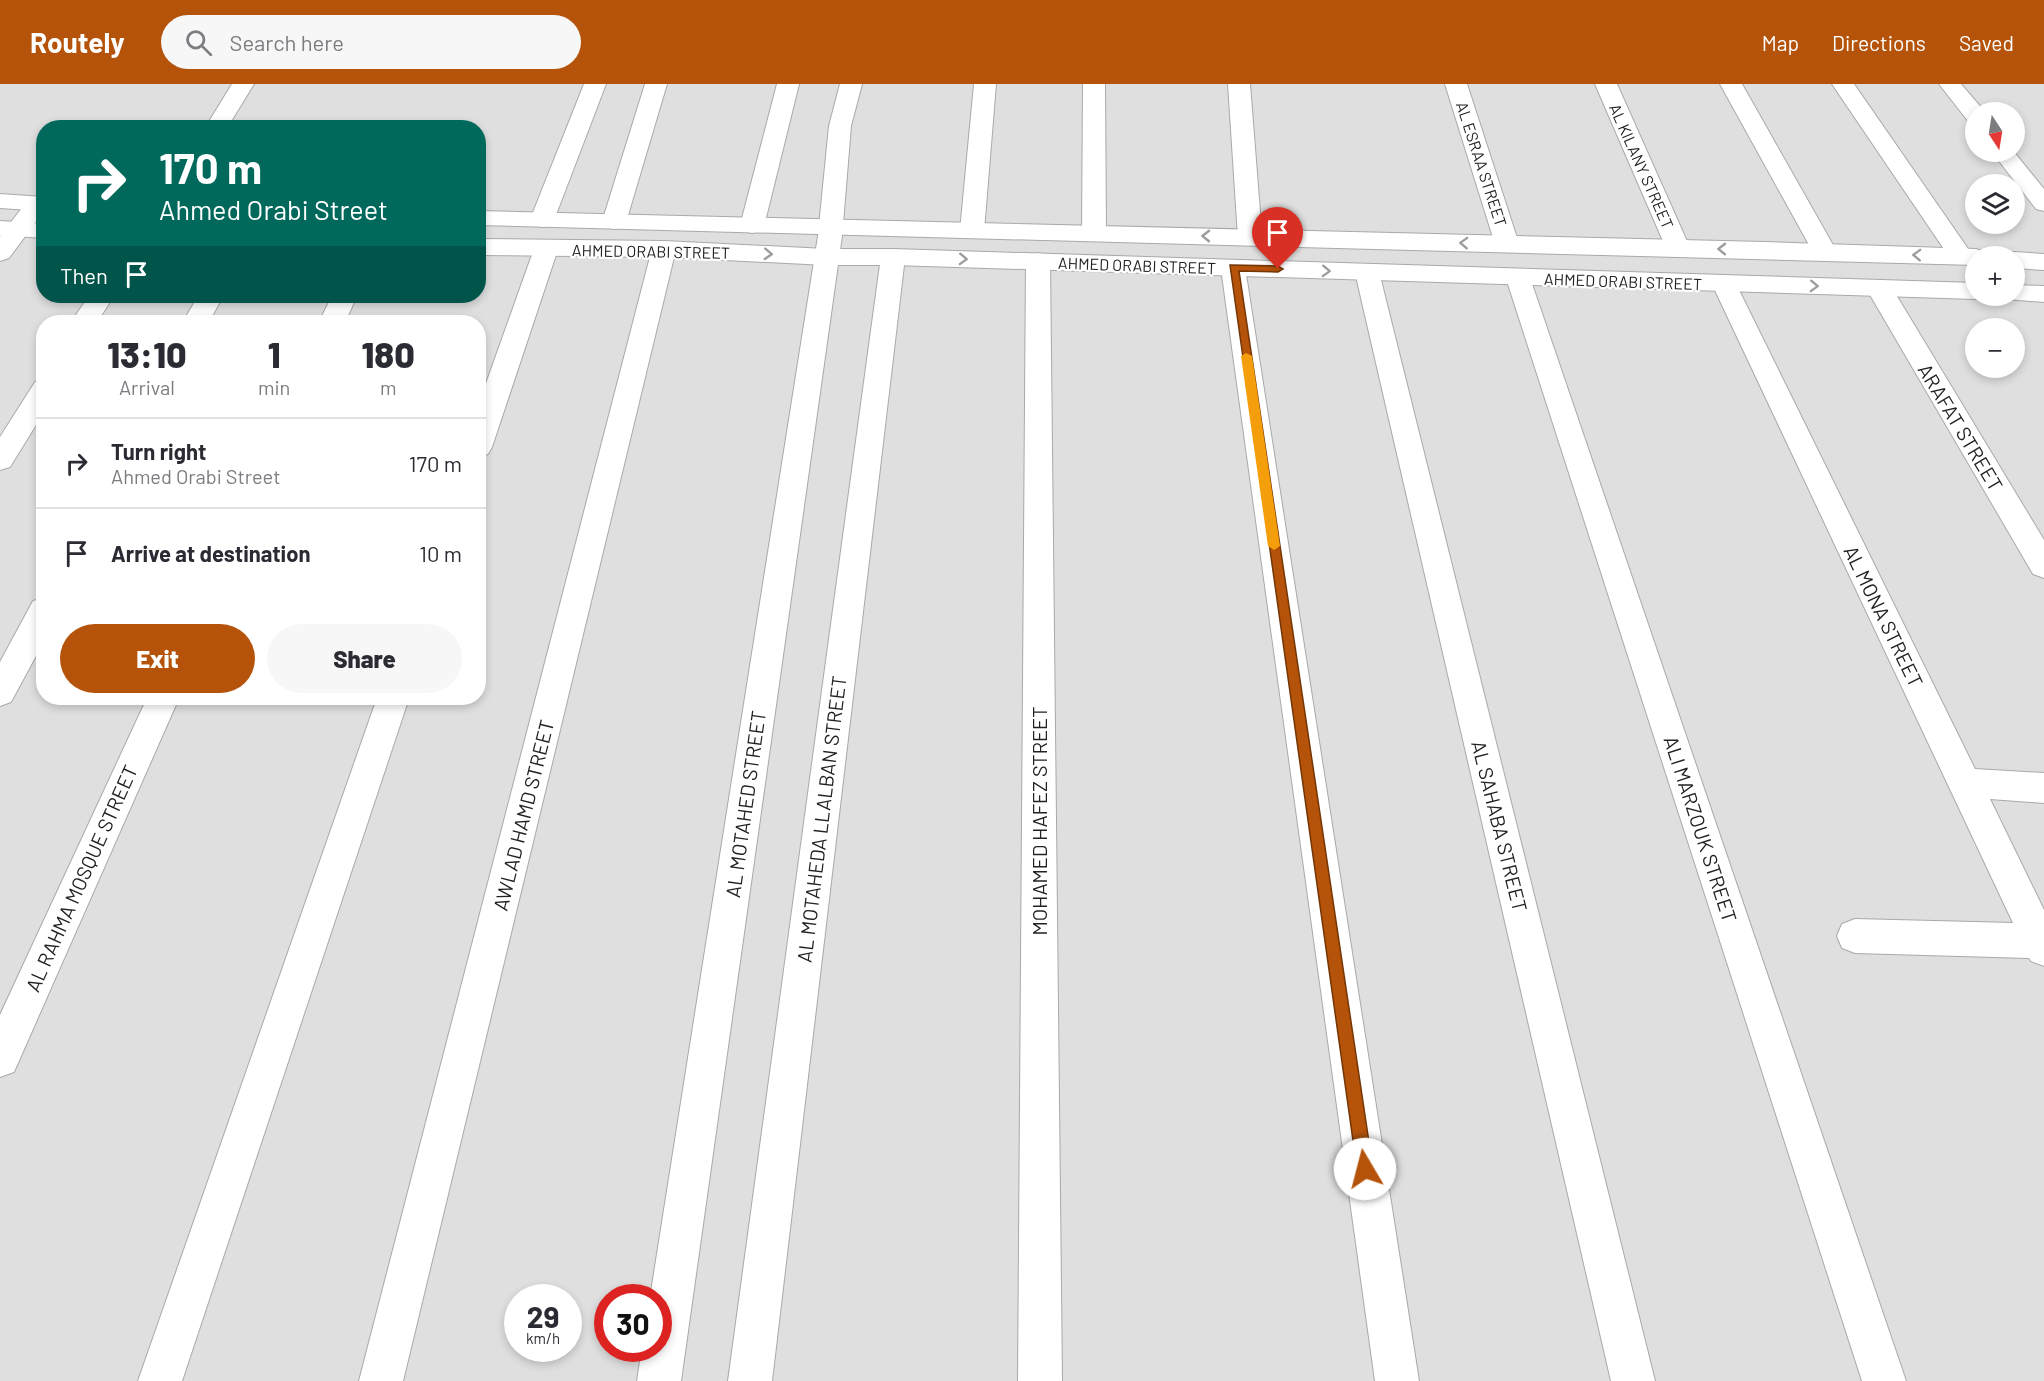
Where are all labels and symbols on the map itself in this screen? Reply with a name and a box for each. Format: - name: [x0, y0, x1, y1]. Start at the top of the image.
- street label: AL ESRAA STREET: [1453, 99, 1511, 229]
- street label: AL KILANY STREET: [1606, 101, 1678, 231]
- north arrow: [1965, 102, 2025, 162]
- pin: [1252, 207, 1303, 269]
- one-way arrow: [1202, 230, 1211, 242]
- one-way arrow: [1460, 236, 1469, 249]
- street label: AHMED ORABI STREET: [572, 240, 730, 262]
- one-way arrow: [1718, 243, 1727, 255]
- one-way arrow: [763, 248, 772, 261]
- one-way arrow: [1913, 248, 1922, 261]
- one-way arrow: [958, 253, 967, 265]
- street label: AHMED ORABI STREET: [1058, 253, 1216, 277]
- one-way arrow: [1321, 264, 1330, 277]
- street label: AHMED ORABI STREET: [1544, 269, 1702, 293]
- one-way arrow: [1810, 280, 1819, 292]
- street label: ARAFAT STREET: [1914, 359, 2008, 495]
- street label: AL MONA STREET: [1839, 541, 1929, 691]
- street label: AL MOTAHEDA LLALBAN STREET: [791, 674, 851, 964]
- street label: MOHAMED HAFEZ STREET: [1027, 706, 1051, 936]
- street label: AL MOTAHED STREET: [720, 709, 770, 899]
- street label: AWLAD HAMD STREET: [488, 717, 558, 913]
- street label: ALI MARZOUK STREET: [1660, 733, 1742, 925]
- street label: AL SAHABA STREET: [1467, 738, 1533, 914]
- street label: AL RAHMA MOSQUE STREET: [20, 761, 142, 995]
- position arrow: [1333, 1137, 1397, 1201]
- speed limit sign: 30: [594, 1284, 672, 1362]

